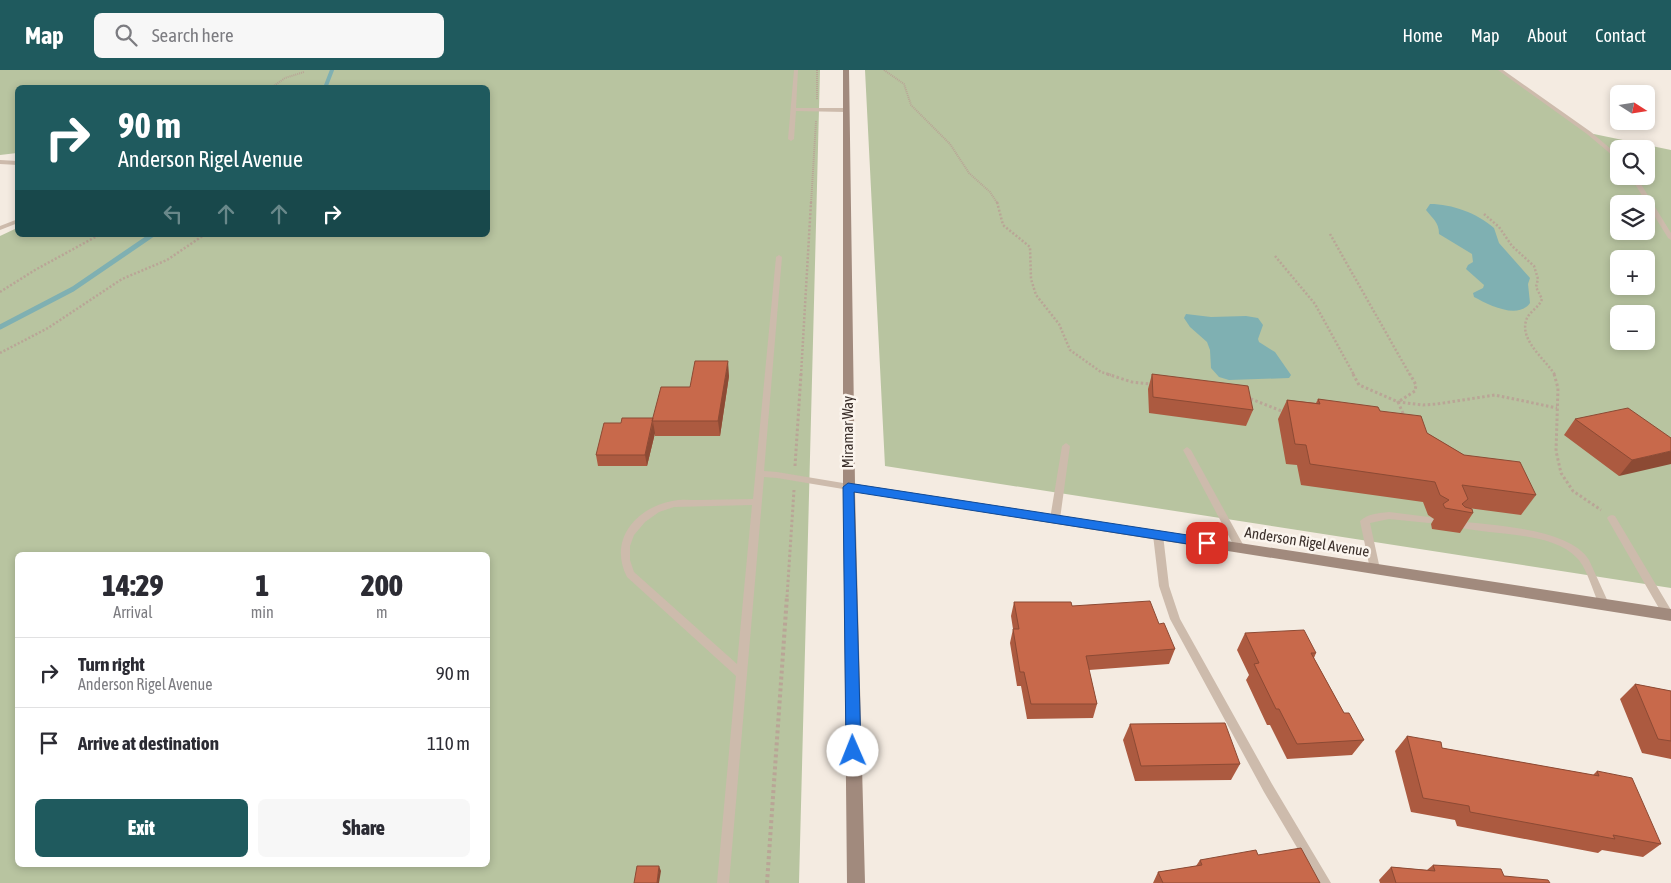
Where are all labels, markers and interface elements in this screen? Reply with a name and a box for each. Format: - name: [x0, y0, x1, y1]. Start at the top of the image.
- search box: [94, 13, 444, 58]
- icon: search: [112, 21, 140, 49]
- text: Map: [25, 22, 64, 49]
- text: Search here: [152, 24, 234, 46]
- text: Home: [1403, 25, 1443, 46]
- text: Map: [1471, 25, 1500, 46]
- text: About: [1528, 25, 1567, 46]
- text: Contact: [1595, 25, 1646, 46]
- north arrow: [1610, 85, 1655, 130]
- map controls: [1610, 85, 1655, 350]
- icon: right: [35, 105, 100, 170]
- text: 90 m: [118, 105, 181, 145]
- button: search: [1610, 140, 1655, 185]
- text: Anderson Rigel Avenue: [118, 146, 303, 172]
- button: layers: [1610, 195, 1655, 240]
- icon: left: [159, 200, 187, 228]
- icon: ahead: [212, 200, 240, 228]
- icon: ahead: [265, 200, 293, 228]
- icon: right: [318, 200, 346, 228]
- button: +: [1610, 250, 1655, 295]
- button: −: [1610, 305, 1655, 350]
- street label: Miramar Way: [839, 396, 856, 468]
- pin: [1186, 522, 1228, 564]
- street label: Anderson Rigel Avenue: [1243, 523, 1371, 560]
- icon: arrive: [1193, 529, 1221, 557]
- text: 14:29: [102, 568, 164, 602]
- text: 1: [255, 568, 269, 602]
- text: 200: [361, 568, 403, 602]
- text: Arrival: [113, 603, 152, 621]
- text: min: [251, 603, 274, 621]
- text: m: [376, 603, 388, 621]
- text: Turn right: [78, 653, 145, 675]
- icon: right: [35, 659, 63, 687]
- text: 90 m: [436, 662, 470, 684]
- text: Anderson Rigel Avenue: [78, 675, 213, 693]
- position arrow: [826, 724, 878, 776]
- icon: arrive: [35, 729, 63, 757]
- text: Arrive at destination: [78, 732, 219, 754]
- text: 110 m: [427, 732, 470, 754]
- button: Exit: [35, 799, 248, 857]
- button: Share: [258, 799, 470, 857]

